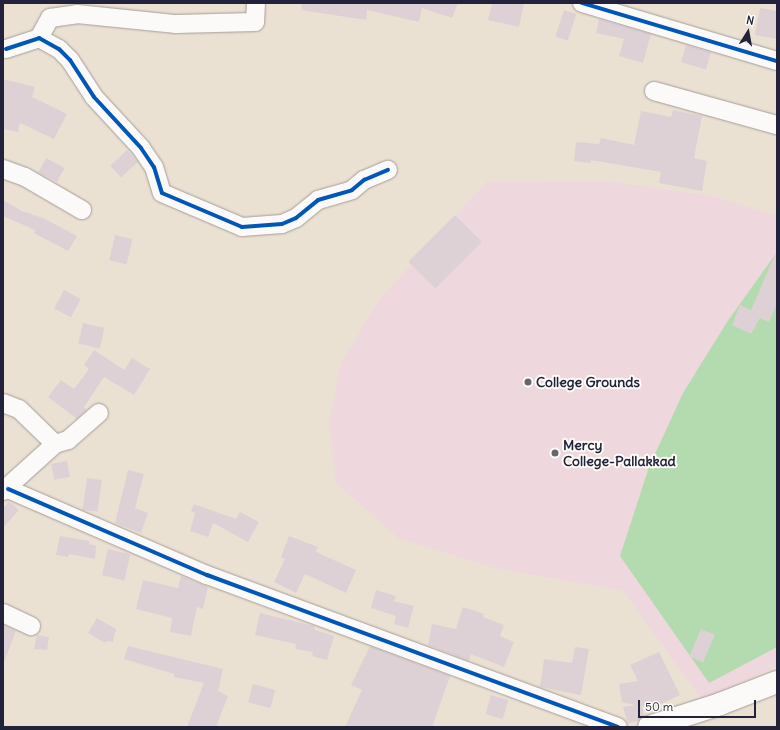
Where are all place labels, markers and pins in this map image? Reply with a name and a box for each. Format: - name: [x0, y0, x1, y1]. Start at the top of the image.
- place label: College Grounds: [536, 374, 640, 390]
- marker: College Grounds: [523, 377, 533, 387]
- place label: Mercy College-Pallakkad: [563, 437, 676, 470]
- marker: Mercy College-Pallakkad: [550, 448, 560, 458]

